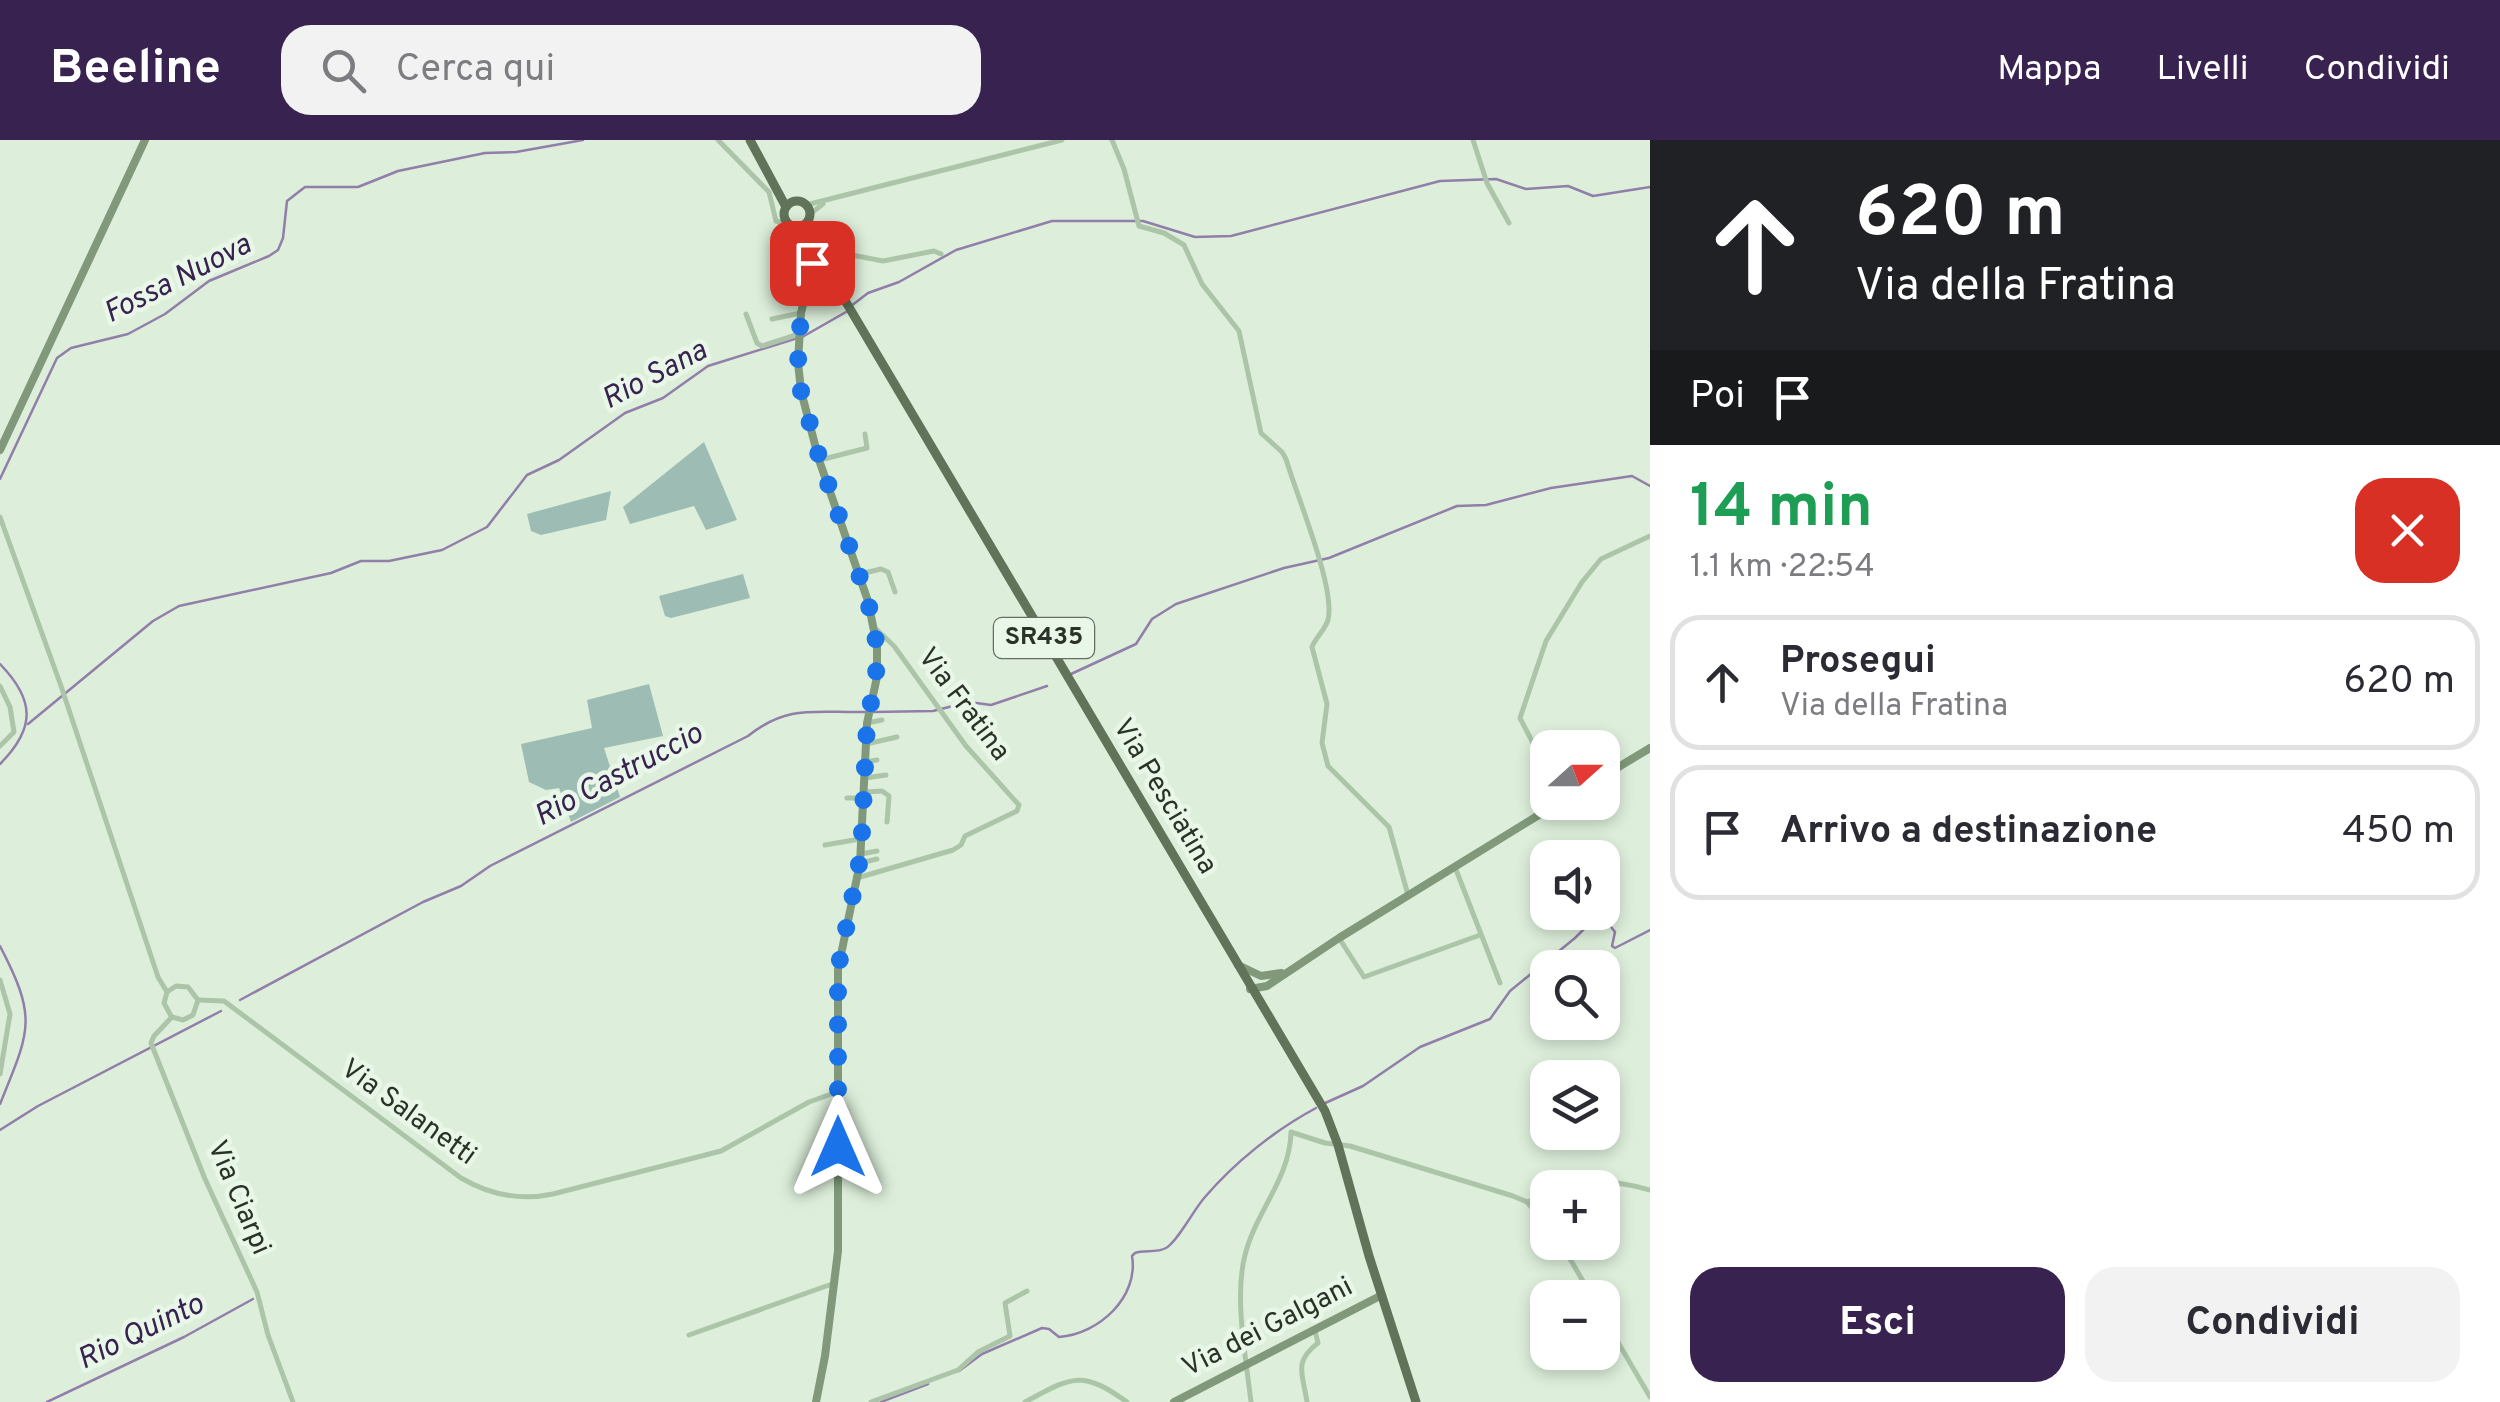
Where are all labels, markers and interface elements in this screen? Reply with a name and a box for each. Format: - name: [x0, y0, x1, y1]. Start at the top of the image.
- search box: [281, 25, 981, 115]
- text: Beeline: [50, 40, 221, 100]
- icon: search: [316, 43, 371, 98]
- text: Cerca qui: [396, 46, 555, 95]
- text: Mappa: [1997, 48, 2101, 92]
- text: Livelli: [2156, 48, 2249, 92]
- text: Condividi: [2304, 48, 2450, 92]
- text: 620 m: [1855, 172, 2066, 261]
- icon: ahead: [1690, 180, 1820, 310]
- pin: [770, 221, 855, 306]
- water label: Fossa Nuova: [98, 227, 258, 333]
- icon: arrive: [785, 236, 840, 291]
- text: Via della Fratina: [1855, 259, 2176, 316]
- water label: Rio Sana: [596, 333, 714, 419]
- icon: arrive: [1765, 370, 1820, 425]
- text: Poi: [1690, 373, 1745, 422]
- text: 14 min: [1690, 472, 1873, 548]
- button: close: [2355, 478, 2460, 583]
- text: 1.1 km · 22:54: [1690, 548, 1875, 588]
- road number: SR435: [994, 618, 1094, 658]
- text: Prosegui: [1780, 638, 1936, 687]
- street label: Via Fratina: [909, 641, 1017, 769]
- icon: ahead: [1695, 655, 1750, 710]
- text: 620 m: [2344, 658, 2455, 707]
- text: Via della Fratina: [1780, 687, 2008, 727]
- street label: Via Pesciatina: [1103, 713, 1225, 881]
- water label: Rio Castruccio: [528, 716, 710, 836]
- north arrow: [1530, 730, 1620, 820]
- map controls: [1530, 730, 1620, 1370]
- icon: arrive: [1695, 805, 1750, 860]
- text: Arrivo a destinazione: [1780, 808, 2157, 857]
- text: 450 m: [2342, 808, 2455, 857]
- button: sound: [1530, 840, 1620, 930]
- button: search: [1530, 950, 1620, 1040]
- street label: Via Salanetti: [333, 1052, 483, 1174]
- button: layers: [1530, 1060, 1620, 1150]
- position arrow: [786, 1095, 890, 1199]
- street label: Via Ciarpi: [198, 1135, 278, 1261]
- button: +: [1530, 1170, 1620, 1260]
- button: Esci: [1690, 1267, 2065, 1382]
- button: Condividi: [2085, 1267, 2460, 1382]
- street label: Via dei Galgani: [1177, 1270, 1359, 1386]
- button: −: [1530, 1280, 1620, 1370]
- water label: Rio Quinto: [72, 1287, 210, 1379]

